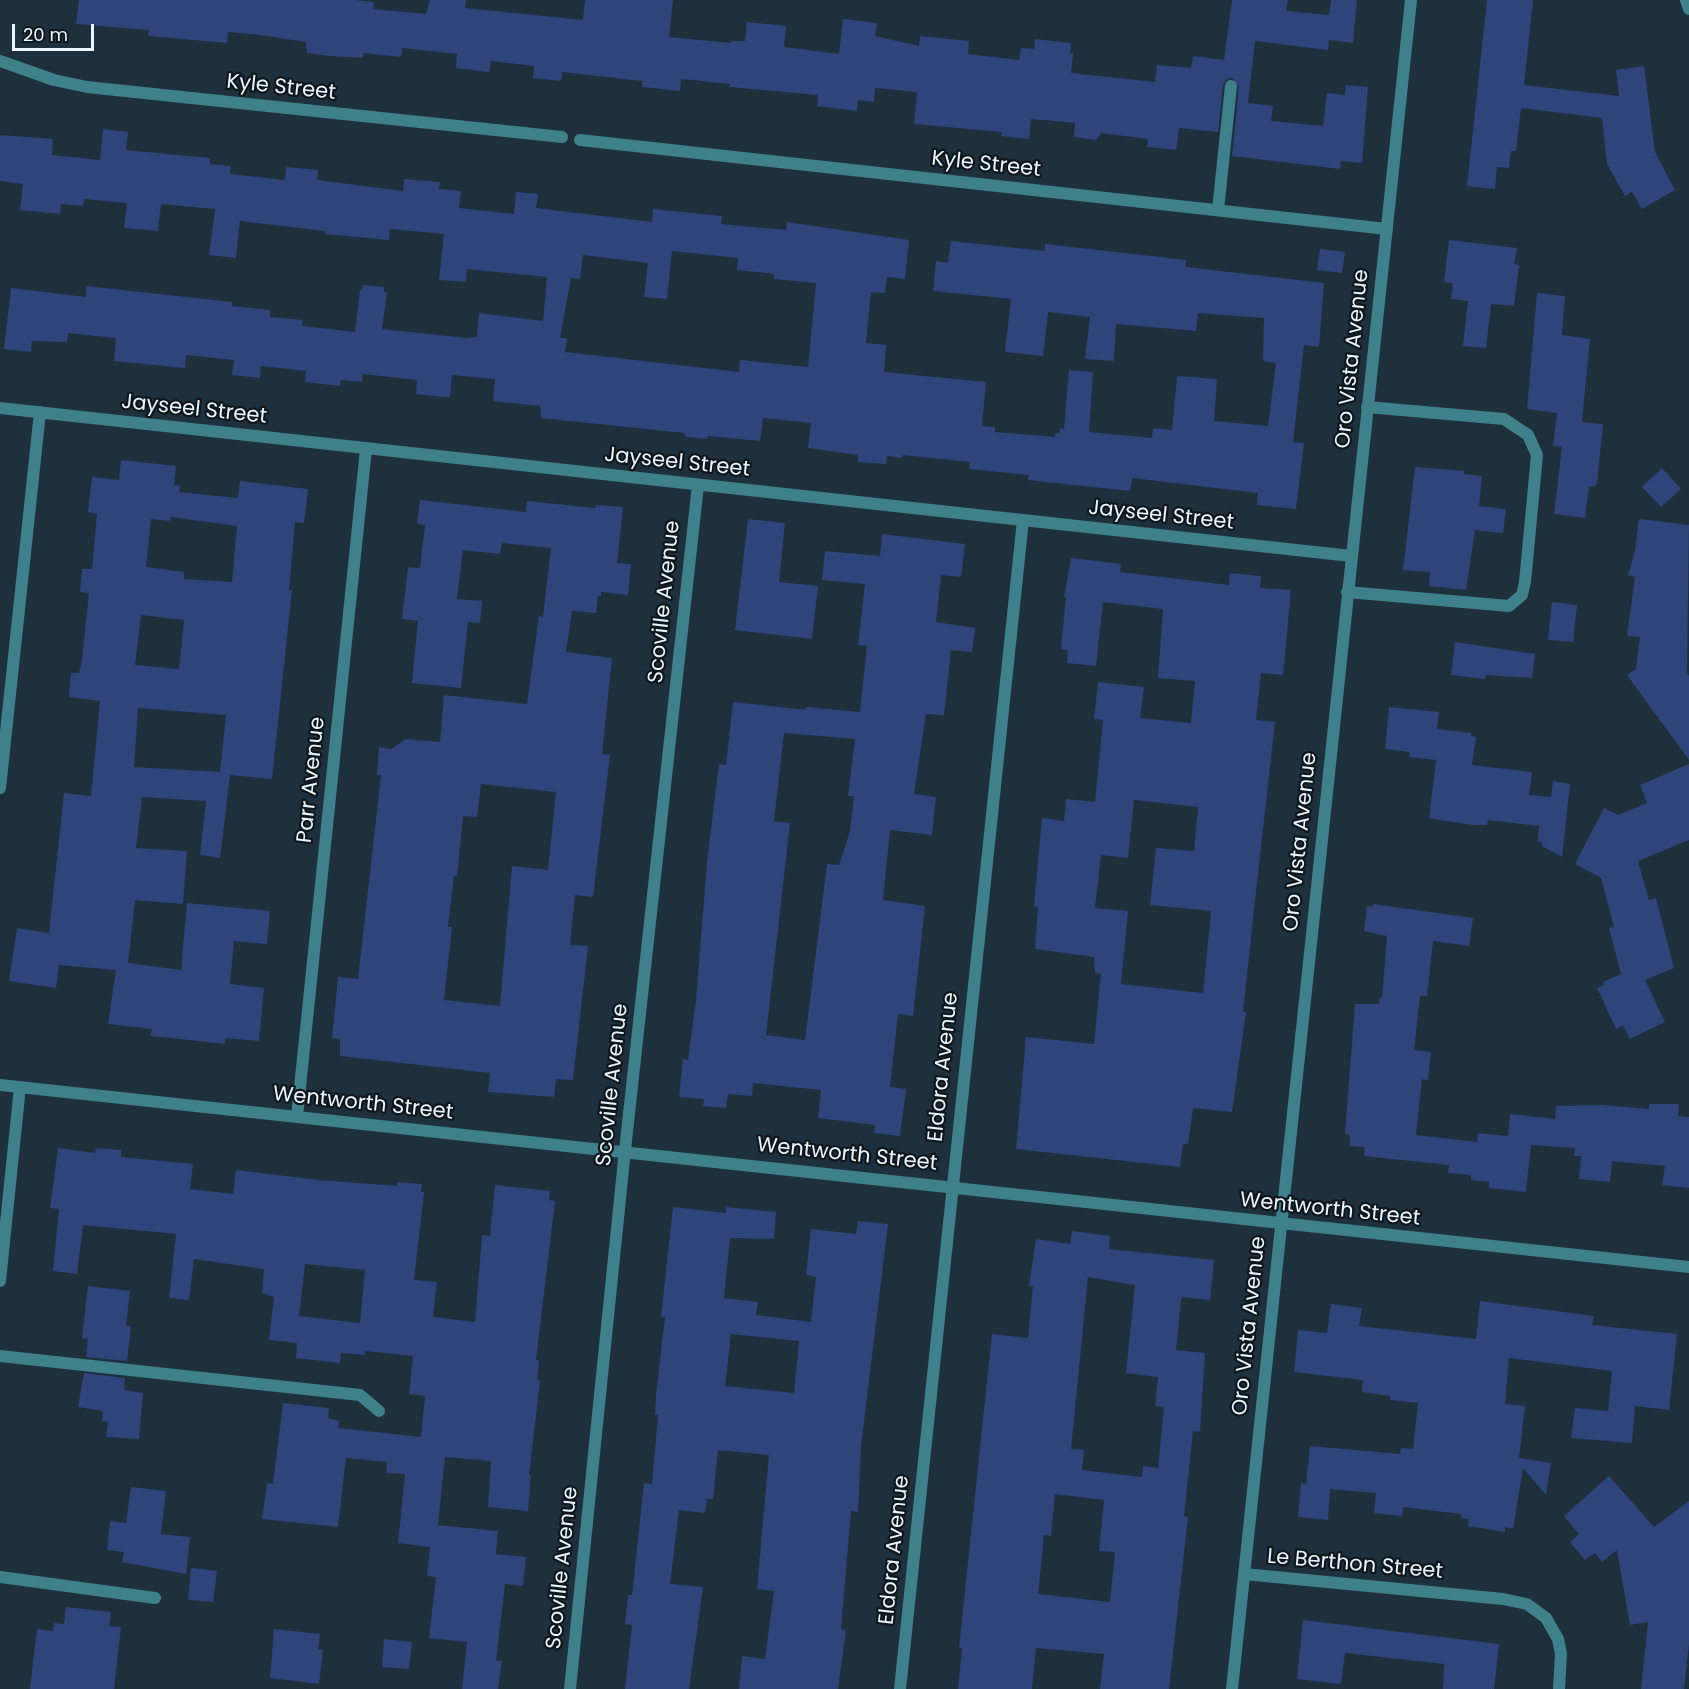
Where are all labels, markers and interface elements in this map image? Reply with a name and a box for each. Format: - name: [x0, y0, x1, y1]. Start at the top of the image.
- scale bar: [15, 12, 98, 50]
- text: 20 m: [23, 22, 68, 47]
- street label: Kyle Street: [225, 70, 337, 106]
- street label: Kyle Street: [930, 147, 1042, 183]
- street label: Oro Vista Avenue: [1331, 268, 1375, 450]
- street label: Jayseel Street: [120, 390, 268, 430]
- street label: Jayseel Street: [603, 443, 751, 483]
- street label: Jayseel Street: [1087, 496, 1235, 536]
- street label: Scoville Avenue: [644, 519, 686, 685]
- street label: Parr Avenue: [293, 716, 331, 844]
- street label: Oro Vista Avenue: [1279, 751, 1323, 933]
- street label: Eldora Avenue: [924, 991, 964, 1143]
- street label: Scoville Avenue: [592, 1002, 634, 1168]
- street label: Wentworth Street: [272, 1082, 454, 1126]
- street label: Wentworth Street: [756, 1133, 938, 1177]
- street label: Wentworth Street: [1239, 1188, 1421, 1232]
- street label: Oro Vista Avenue: [1228, 1235, 1272, 1417]
- street label: Eldora Avenue: [875, 1474, 915, 1626]
- street label: Scoville Avenue: [542, 1485, 584, 1651]
- street label: Le Berthon Street: [1266, 1545, 1444, 1585]

